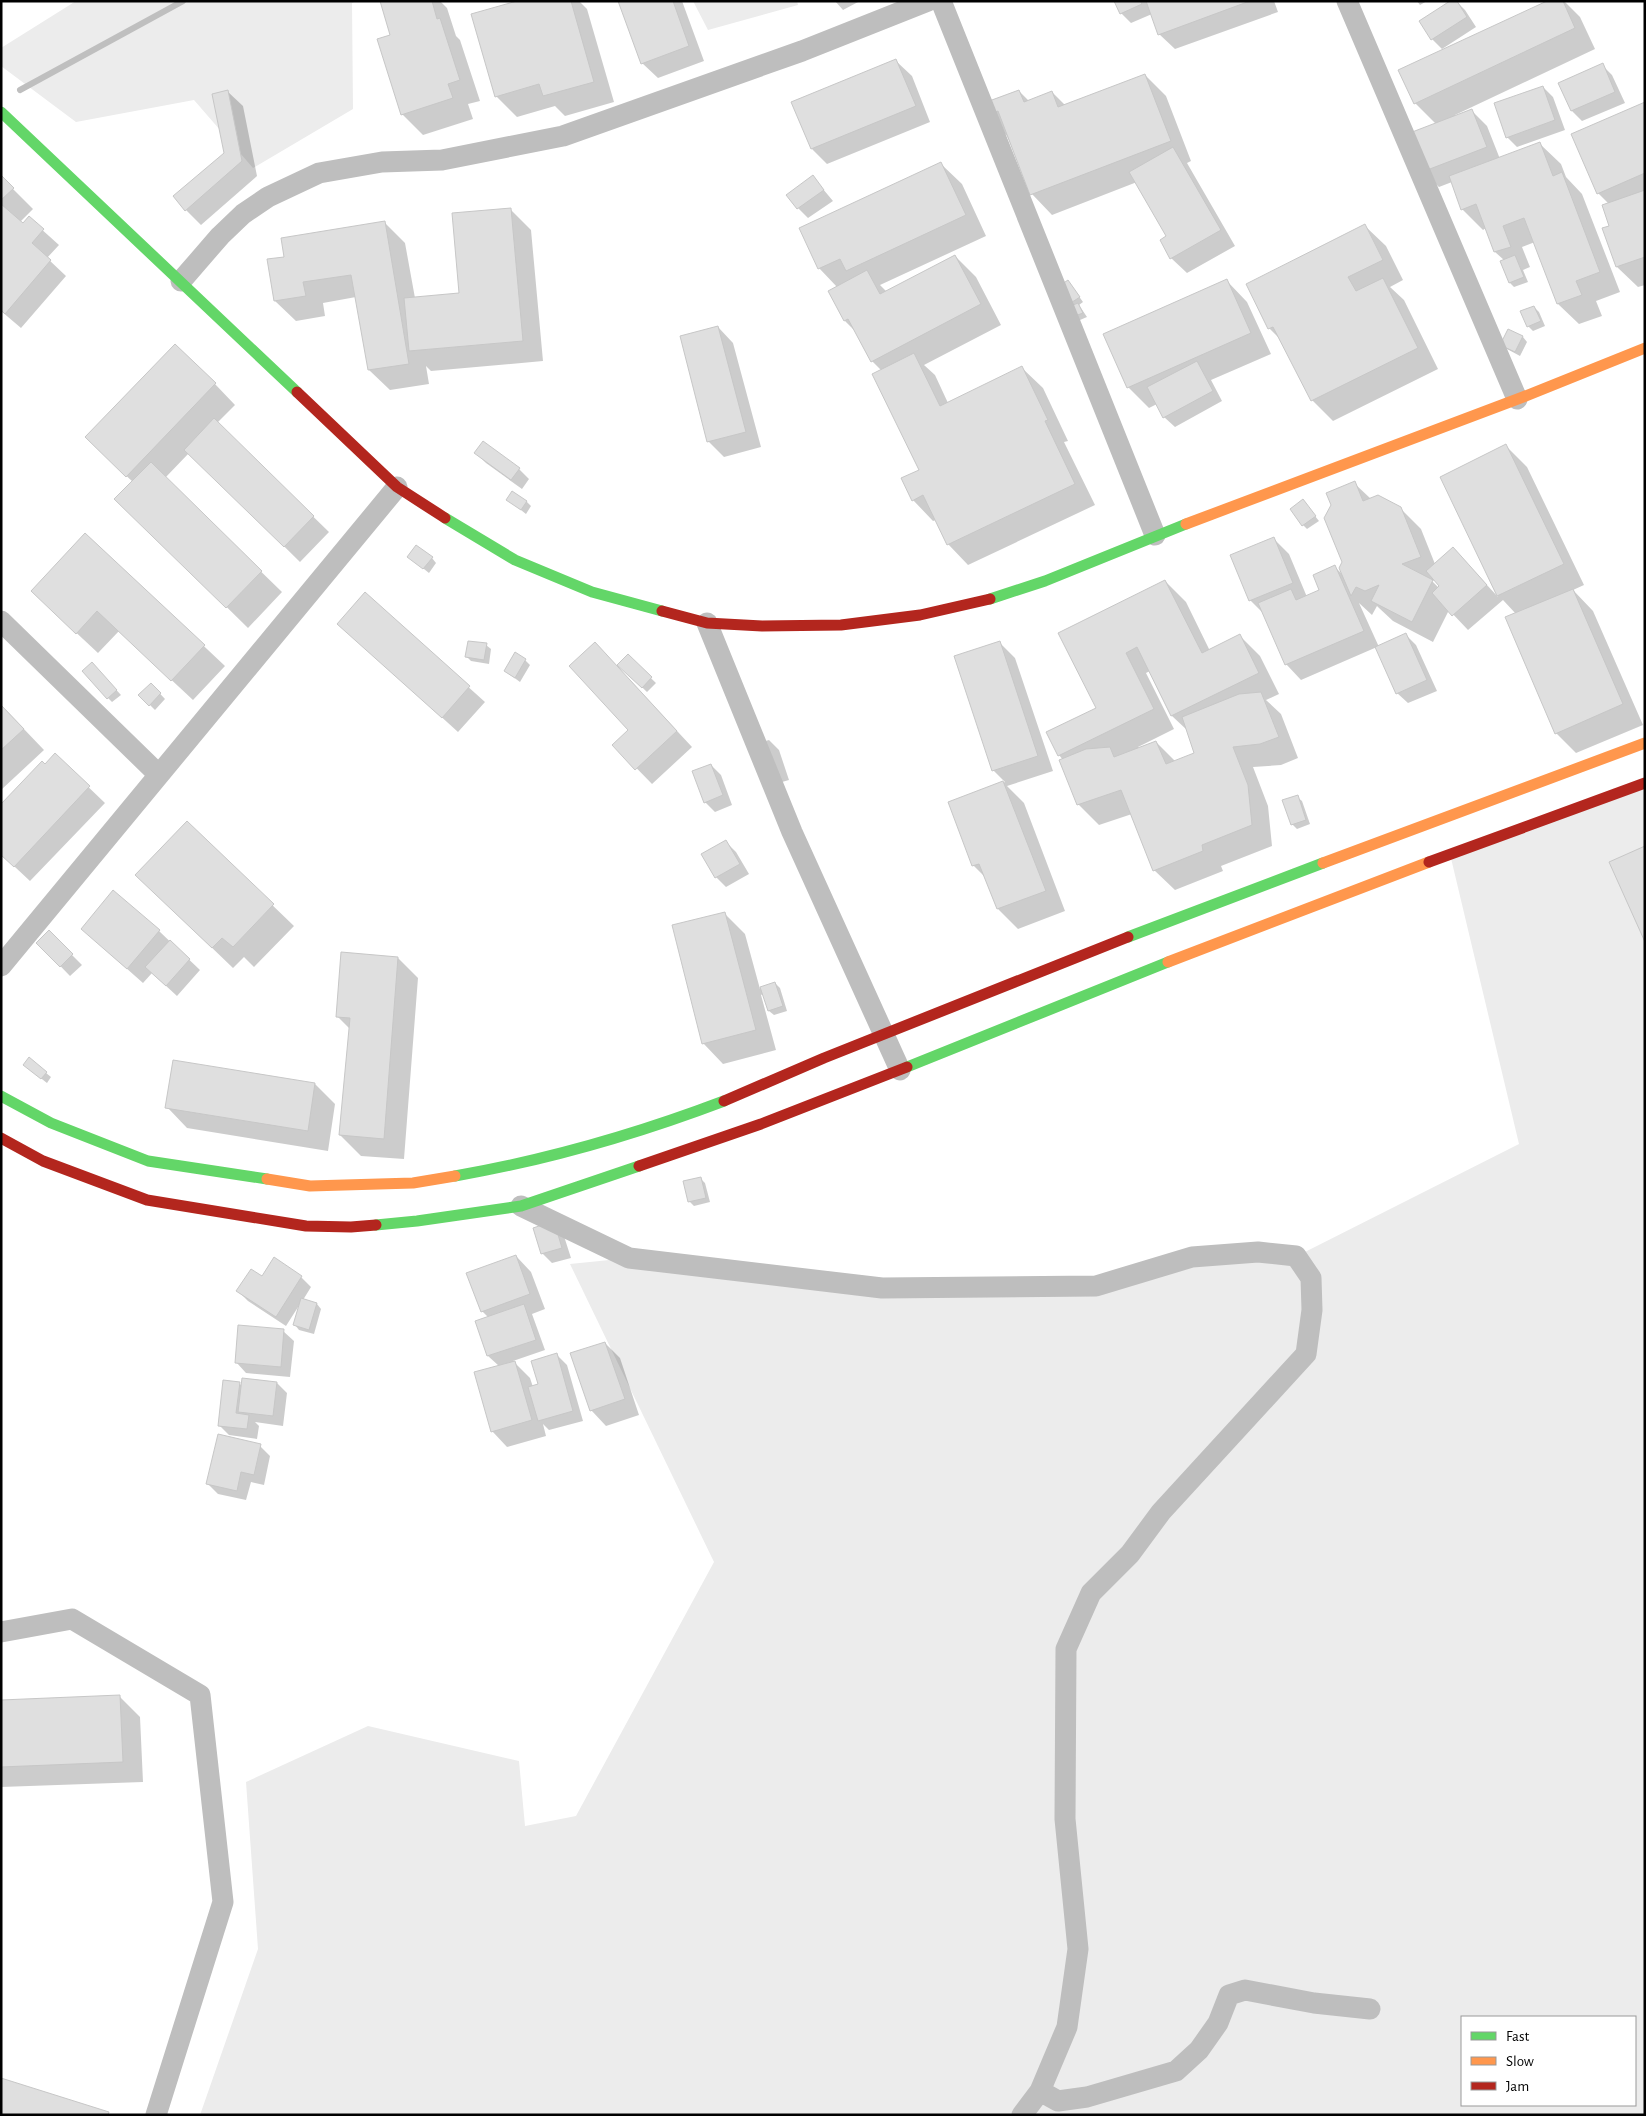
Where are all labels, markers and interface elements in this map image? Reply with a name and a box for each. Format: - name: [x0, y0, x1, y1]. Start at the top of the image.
- legend: [1461, 2016, 1636, 2106]
- text: Fast: [1506, 2029, 1530, 2044]
- text: Slow: [1506, 2054, 1534, 2069]
- text: Jam: [1506, 2079, 1529, 2094]

